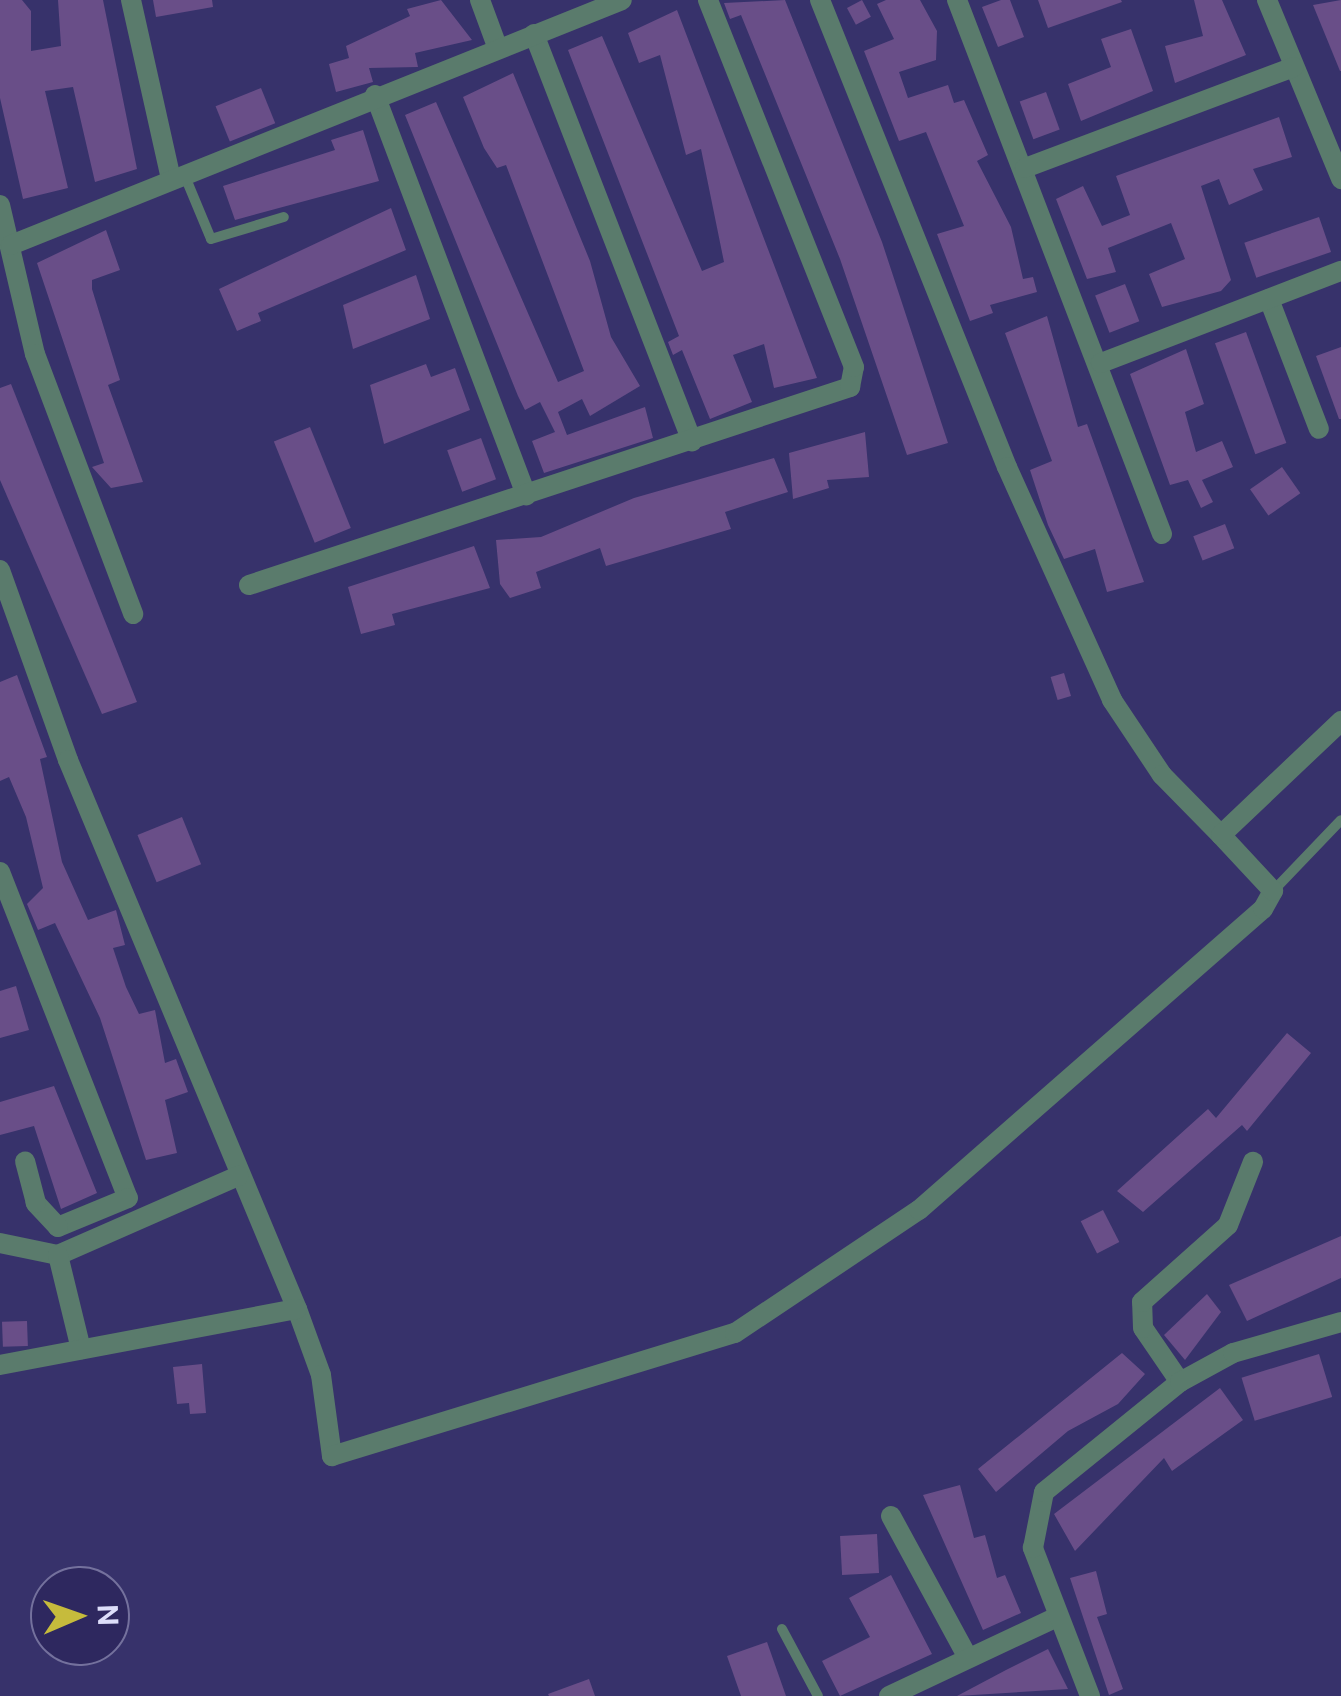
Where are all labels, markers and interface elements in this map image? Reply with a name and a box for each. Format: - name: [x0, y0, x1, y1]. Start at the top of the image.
- north arrow: [30, 1566, 130, 1666]
- text: N: [92, 1603, 125, 1627]

